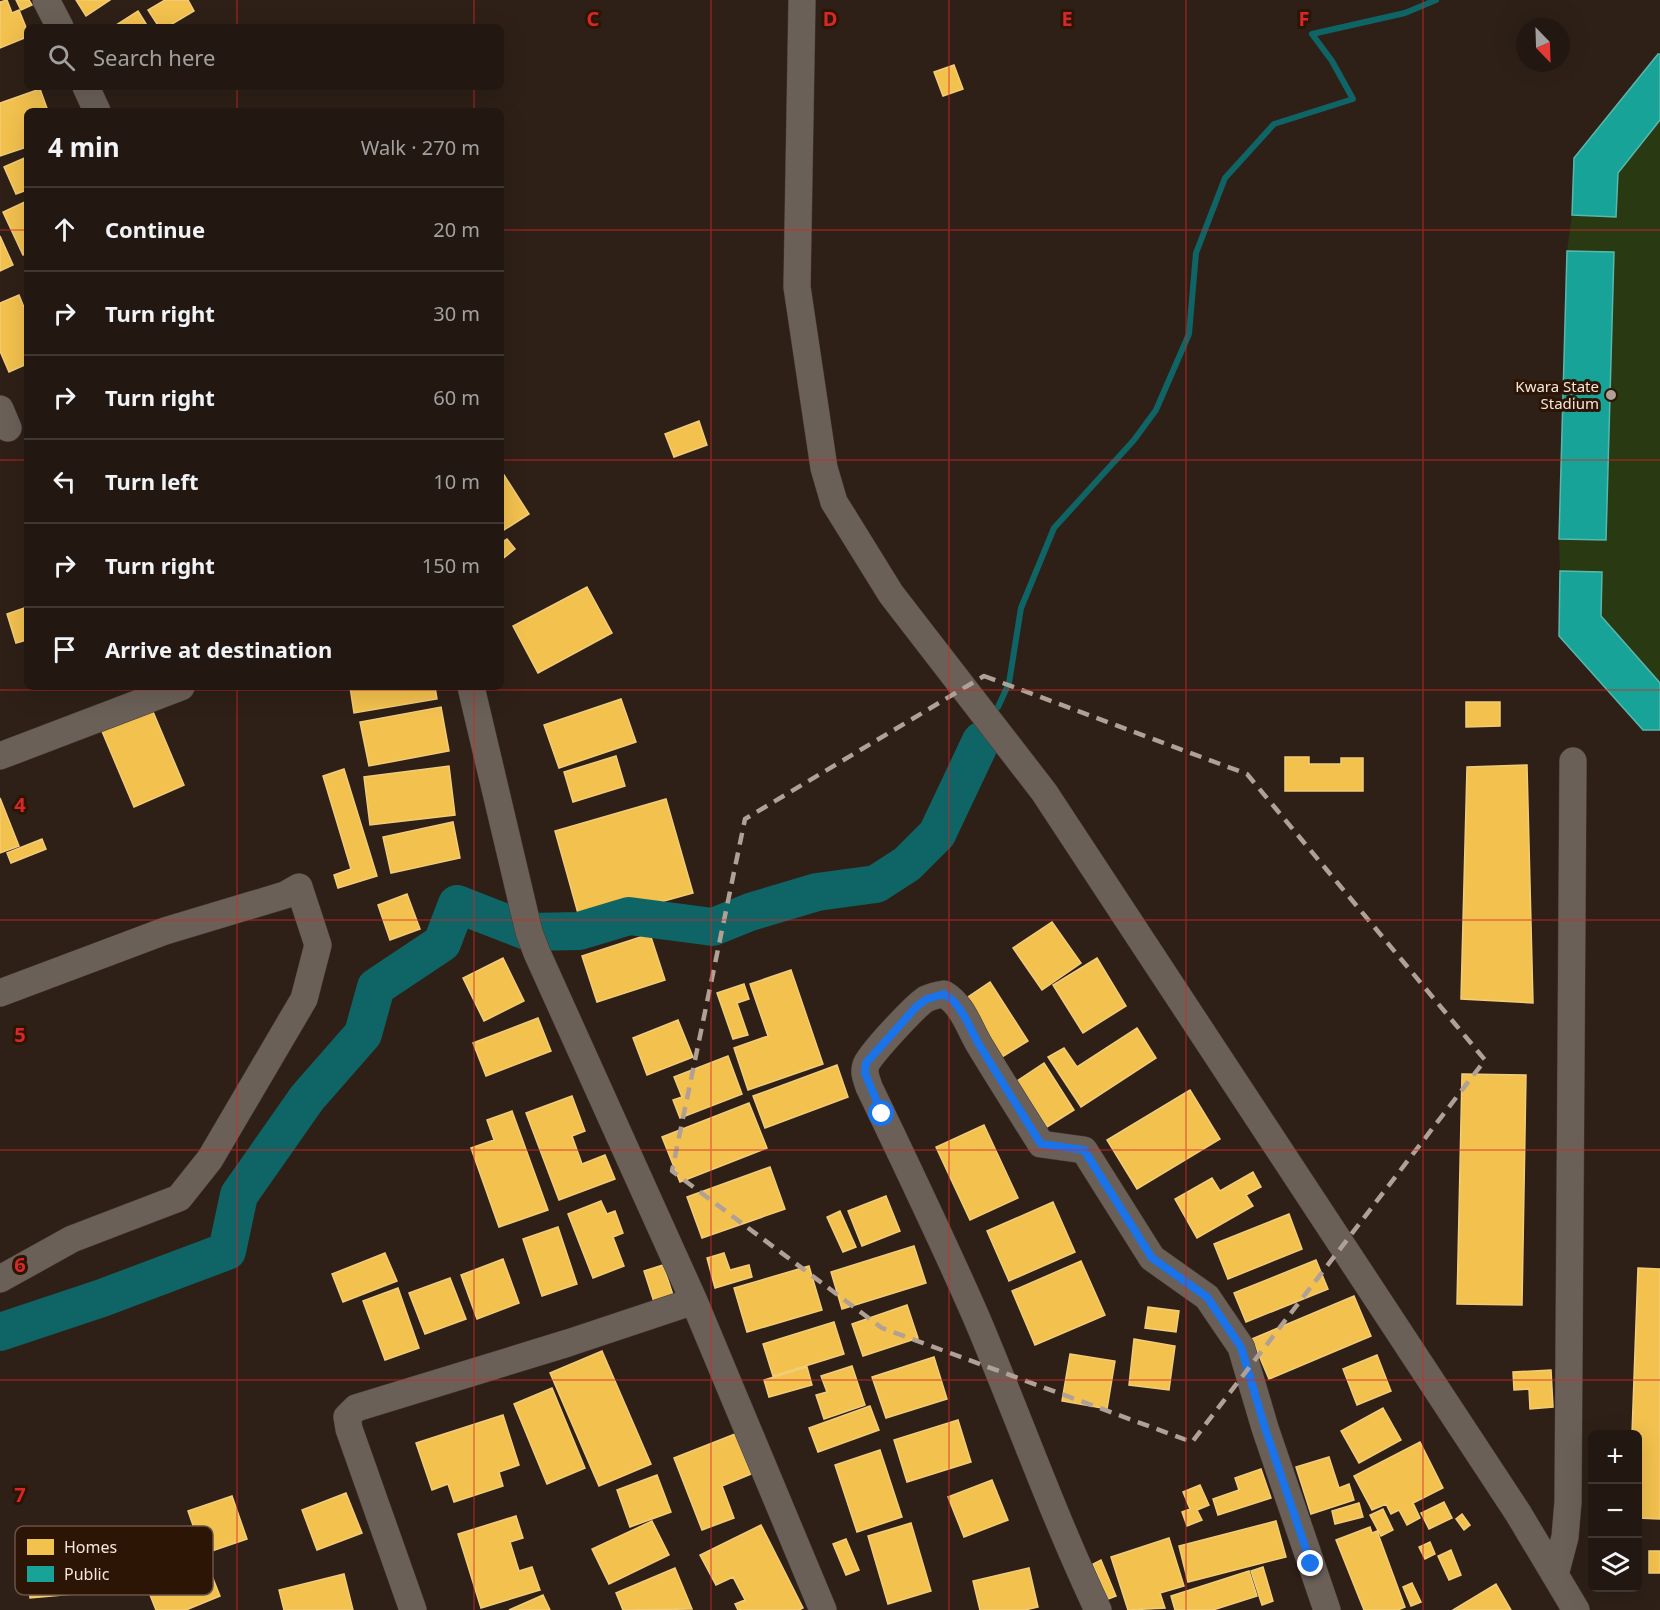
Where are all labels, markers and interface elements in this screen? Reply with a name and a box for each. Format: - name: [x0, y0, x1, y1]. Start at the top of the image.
- text: C: [587, 5, 600, 32]
- text: D: [823, 5, 837, 32]
- text: E: [1061, 5, 1073, 32]
- text: F: [1299, 5, 1309, 32]
- north arrow: [1516, 18, 1570, 72]
- search box: [24, 24, 504, 90]
- icon: search: [45, 41, 78, 74]
- text: Search here: [93, 42, 215, 72]
- text: 4 min: [48, 129, 120, 165]
- text: Walk · 270 m: [361, 134, 480, 161]
- icon: ahead: [48, 213, 81, 246]
- text: Continue: [105, 214, 205, 244]
- text: 20 m: [433, 216, 480, 243]
- icon: right: [48, 297, 81, 330]
- text: Turn right: [105, 298, 215, 328]
- text: 30 m: [433, 300, 480, 327]
- place label: Kwara State Stadium: [1515, 376, 1599, 413]
- icon: right: [48, 381, 81, 414]
- text: Turn right: [105, 382, 215, 412]
- text: 60 m: [433, 384, 480, 411]
- marker: Kwara State Stadium: [1604, 388, 1618, 402]
- icon: left: [48, 465, 81, 498]
- text: Turn left: [105, 466, 199, 496]
- text: 10 m: [433, 468, 480, 495]
- icon: right: [48, 549, 81, 582]
- text: Turn right: [105, 550, 215, 580]
- text: 150 m: [422, 552, 480, 579]
- icon: arrive: [48, 633, 81, 666]
- text: Arrive at destination: [105, 634, 332, 664]
- text: 4: [14, 791, 26, 818]
- text: 5: [14, 1021, 26, 1048]
- route start: [868, 1100, 894, 1126]
- text: 6: [14, 1251, 26, 1278]
- map controls: [1588, 1430, 1642, 1592]
- button: +: [1588, 1430, 1642, 1484]
- text: 7: [14, 1481, 26, 1508]
- button: −: [1588, 1484, 1642, 1538]
- legend: [15, 1526, 213, 1595]
- text: Homes: [64, 1536, 117, 1558]
- button: layers: [1588, 1538, 1642, 1592]
- route end: [1297, 1550, 1323, 1576]
- text: Public: [64, 1563, 110, 1585]

